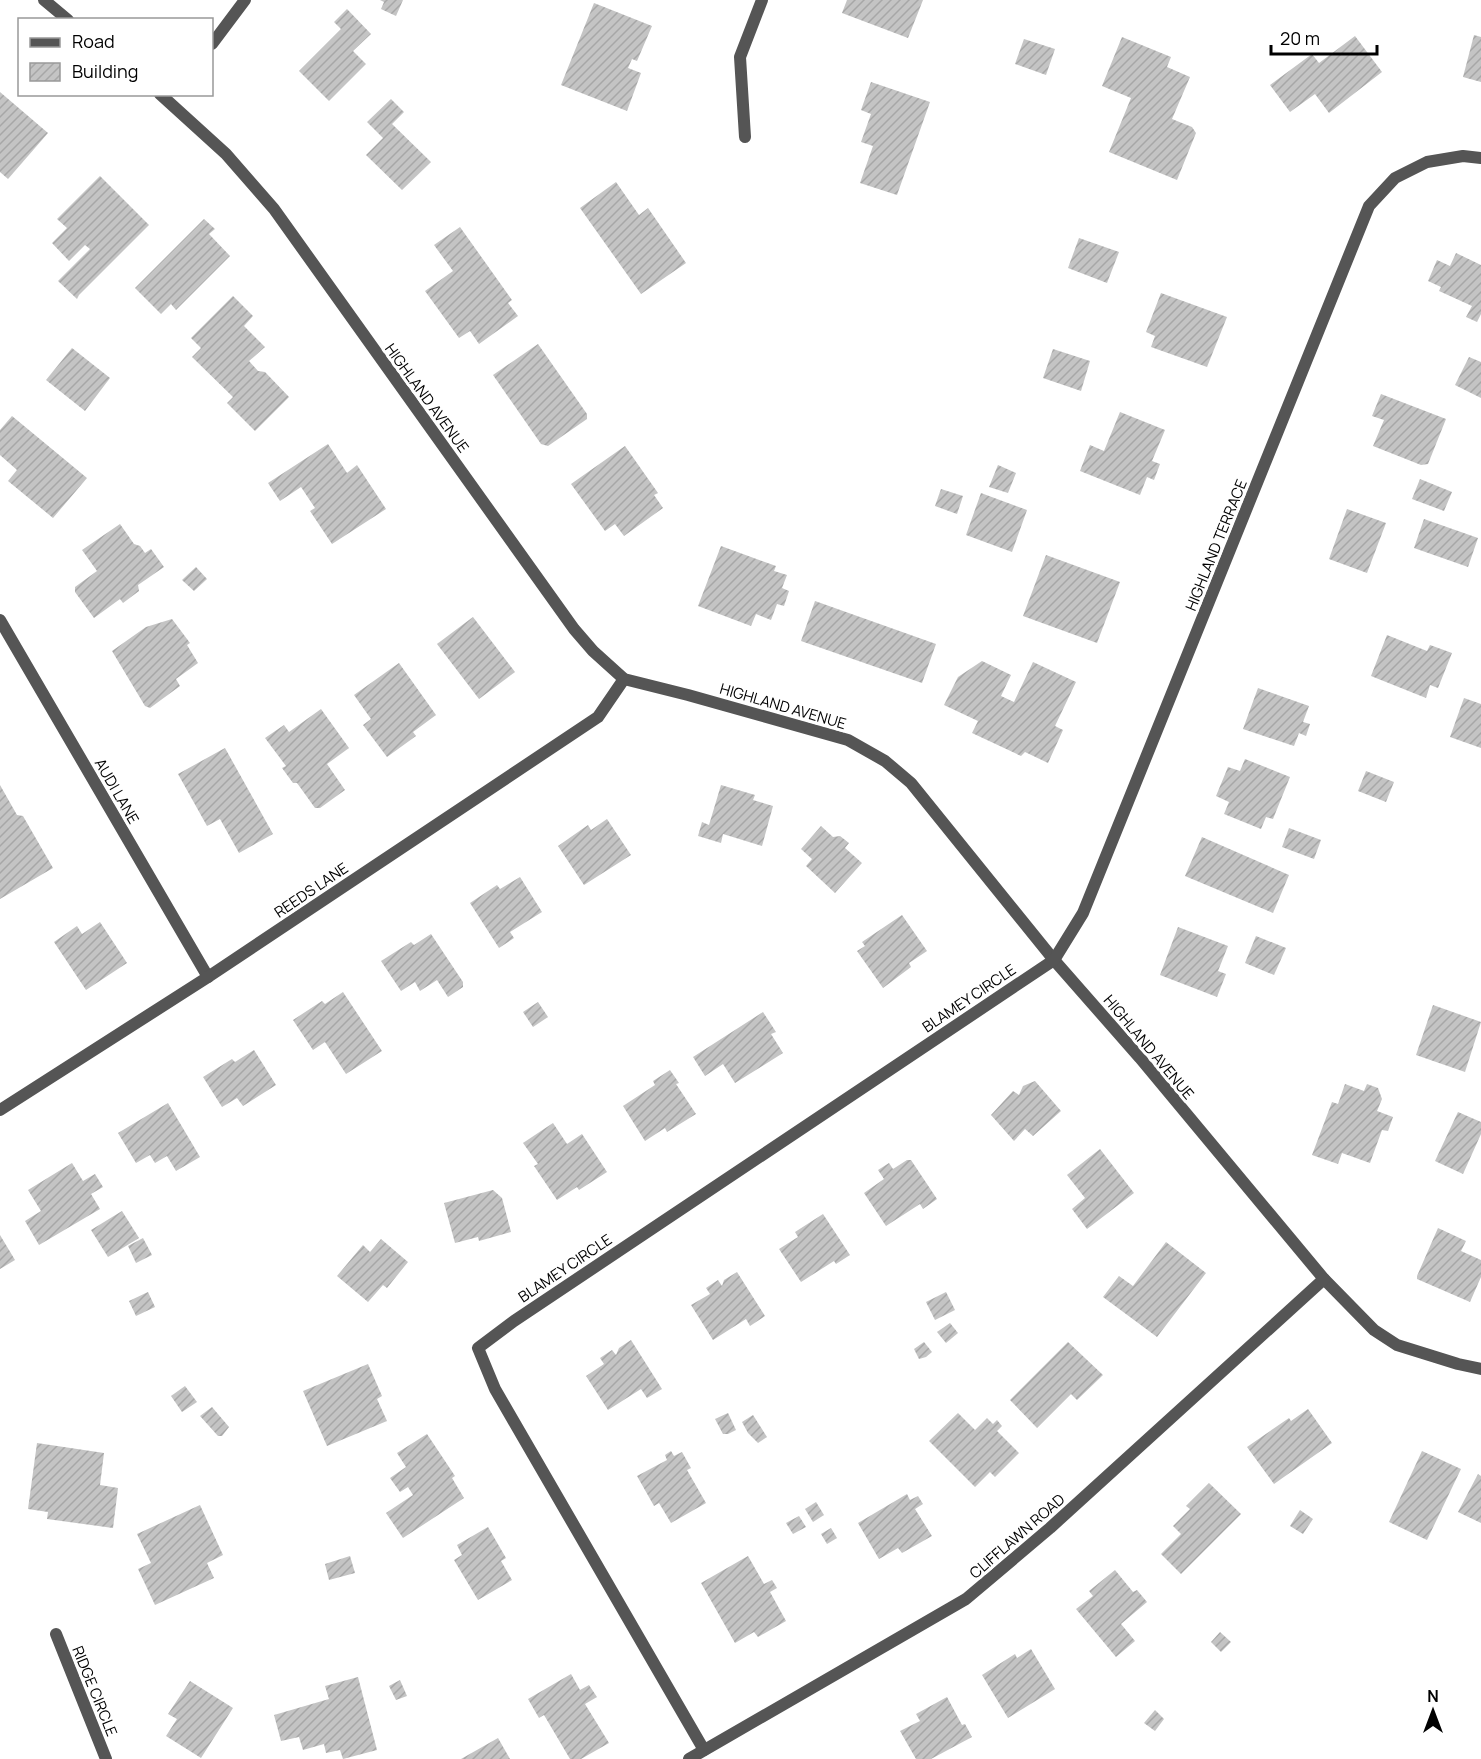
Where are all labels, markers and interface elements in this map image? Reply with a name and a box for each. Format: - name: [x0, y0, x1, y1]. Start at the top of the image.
- legend: [18, 18, 213, 96]
- scale bar: [1271, 18, 1378, 56]
- text: 20 m: [1280, 26, 1320, 50]
- text: Road: [72, 29, 115, 53]
- text: Building: [72, 59, 138, 83]
- street label: HIGHLAND AVENUE: [380, 339, 474, 457]
- street label: HIGHLAND TERRACE: [1180, 476, 1252, 614]
- street label: HIGHLAND AVENUE: [717, 678, 849, 734]
- street label: AUDI LANE: [90, 754, 144, 828]
- street label: REEDS LANE: [270, 858, 352, 922]
- street label: BLAMEY CIRCLE: [918, 959, 1020, 1037]
- street label: HIGHLAND AVENUE: [1099, 990, 1199, 1104]
- street label: BLAMEY CIRCLE: [514, 1229, 616, 1307]
- street label: CLIFFLAWN ROAD: [965, 1489, 1069, 1583]
- street label: RIDGE CIRCLE: [67, 1643, 123, 1739]
- north arrow: [1403, 1681, 1463, 1741]
- text: N: [1427, 1685, 1439, 1707]

